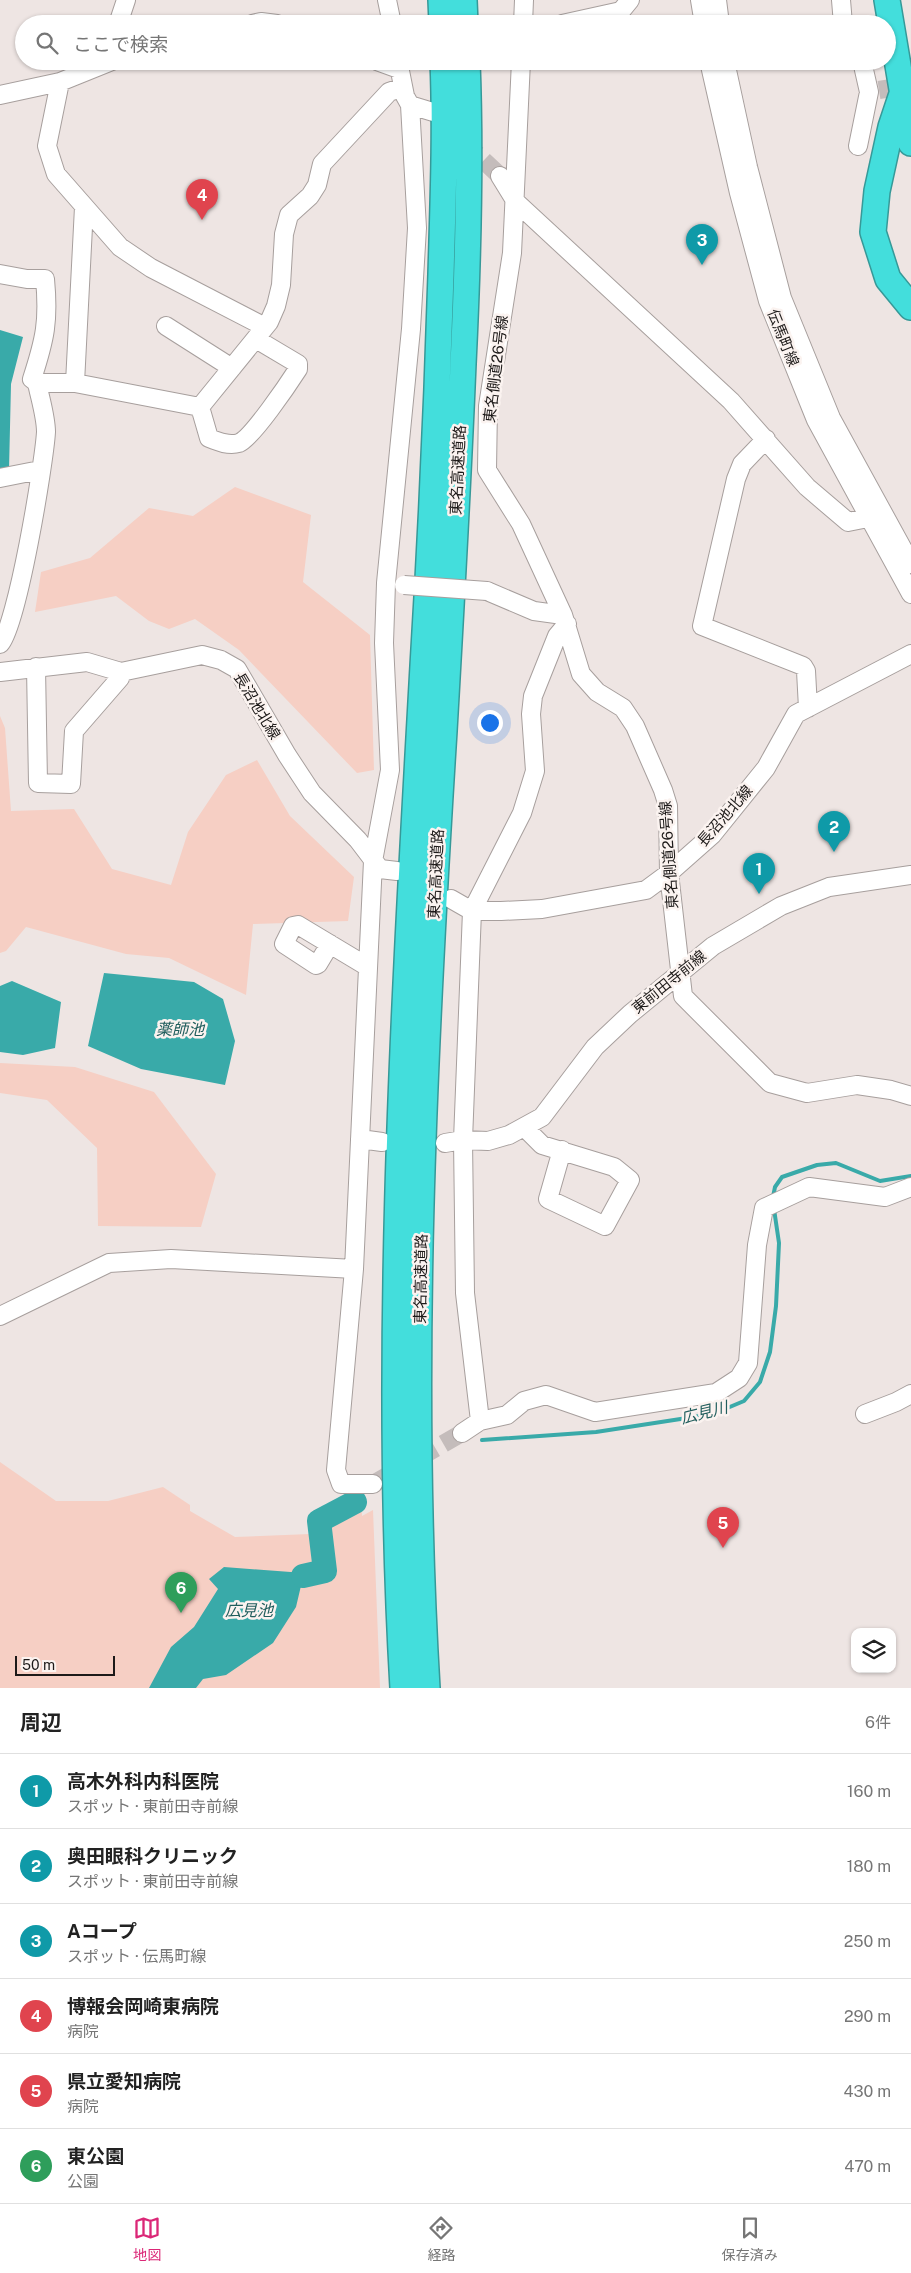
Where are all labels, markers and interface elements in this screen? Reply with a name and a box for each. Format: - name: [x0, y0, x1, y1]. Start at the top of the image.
- search box: [15, 15, 896, 70]
- icon: search: [33, 29, 61, 57]
- text: ここで検索: [73, 33, 168, 55]
- pin: 4: [186, 179, 218, 220]
- pin: 3: [686, 224, 718, 265]
- street label: 伝馬町線: [764, 307, 803, 369]
- street label: 東名側道26号線: [480, 314, 511, 424]
- street label: 東名高速道路: [447, 425, 468, 515]
- street label: 長沼池北線: [231, 669, 284, 742]
- your location: [477, 710, 503, 736]
- street label: 長沼池北線: [694, 782, 756, 850]
- street label: 東名側道26号線: [656, 800, 681, 910]
- pin: 2: [818, 811, 850, 852]
- street label: 東名高速道路: [425, 829, 446, 919]
- pin: 1: [743, 853, 775, 894]
- street label: 東前田寺前線: [628, 947, 709, 1017]
- water label: 薬師池: [156, 1020, 206, 1039]
- street label: 東名高速道路: [411, 1234, 430, 1324]
- water label: 広見川: [679, 1397, 732, 1428]
- pin: 5: [707, 1507, 739, 1548]
- pin: 6: [165, 1572, 197, 1613]
- water label: 広見池: [225, 1601, 275, 1620]
- map controls: [851, 1628, 896, 1673]
- button: layers: [851, 1628, 896, 1673]
- scale bar: [15, 1653, 115, 1676]
- text: 50 m: [22, 1657, 55, 1673]
- text: 周辺: [20, 1710, 62, 1735]
- text: 6件: [865, 1713, 891, 1732]
- text: 高木外科内科医院: [67, 1770, 219, 1792]
- text: 1: [33, 1782, 39, 1801]
- text: 160 m: [847, 1782, 891, 1801]
- text: スポット · 東前田寺前線: [67, 1797, 238, 1816]
- text: 奥田眼科クリニック: [67, 1845, 238, 1867]
- text: 2: [31, 1857, 41, 1876]
- text: 180 m: [847, 1857, 891, 1876]
- text: スポット · 東前田寺前線: [67, 1872, 238, 1891]
- text: Aコープ: [67, 1920, 137, 1942]
- text: 3: [31, 1932, 41, 1951]
- text: 250 m: [844, 1932, 891, 1951]
- text: スポット · 伝馬町線: [67, 1947, 206, 1966]
- text: 博報会岡崎東病院: [67, 1995, 219, 2017]
- text: 4: [31, 2007, 41, 2026]
- text: 290 m: [844, 2007, 891, 2026]
- text: 病院: [67, 2022, 99, 2041]
- text: 県立愛知病院: [67, 2070, 181, 2092]
- text: 5: [31, 2082, 41, 2101]
- text: 430 m: [843, 2082, 891, 2101]
- text: 病院: [67, 2097, 99, 2116]
- text: 東公園: [67, 2145, 124, 2167]
- text: 6: [31, 2157, 41, 2176]
- text: 470 m: [844, 2157, 891, 2176]
- text: 公園: [67, 2172, 99, 2191]
- tab: 地図: [133, 2214, 161, 2264]
- tab: 経路: [427, 2214, 455, 2264]
- tab: 保存済み: [722, 2214, 778, 2264]

